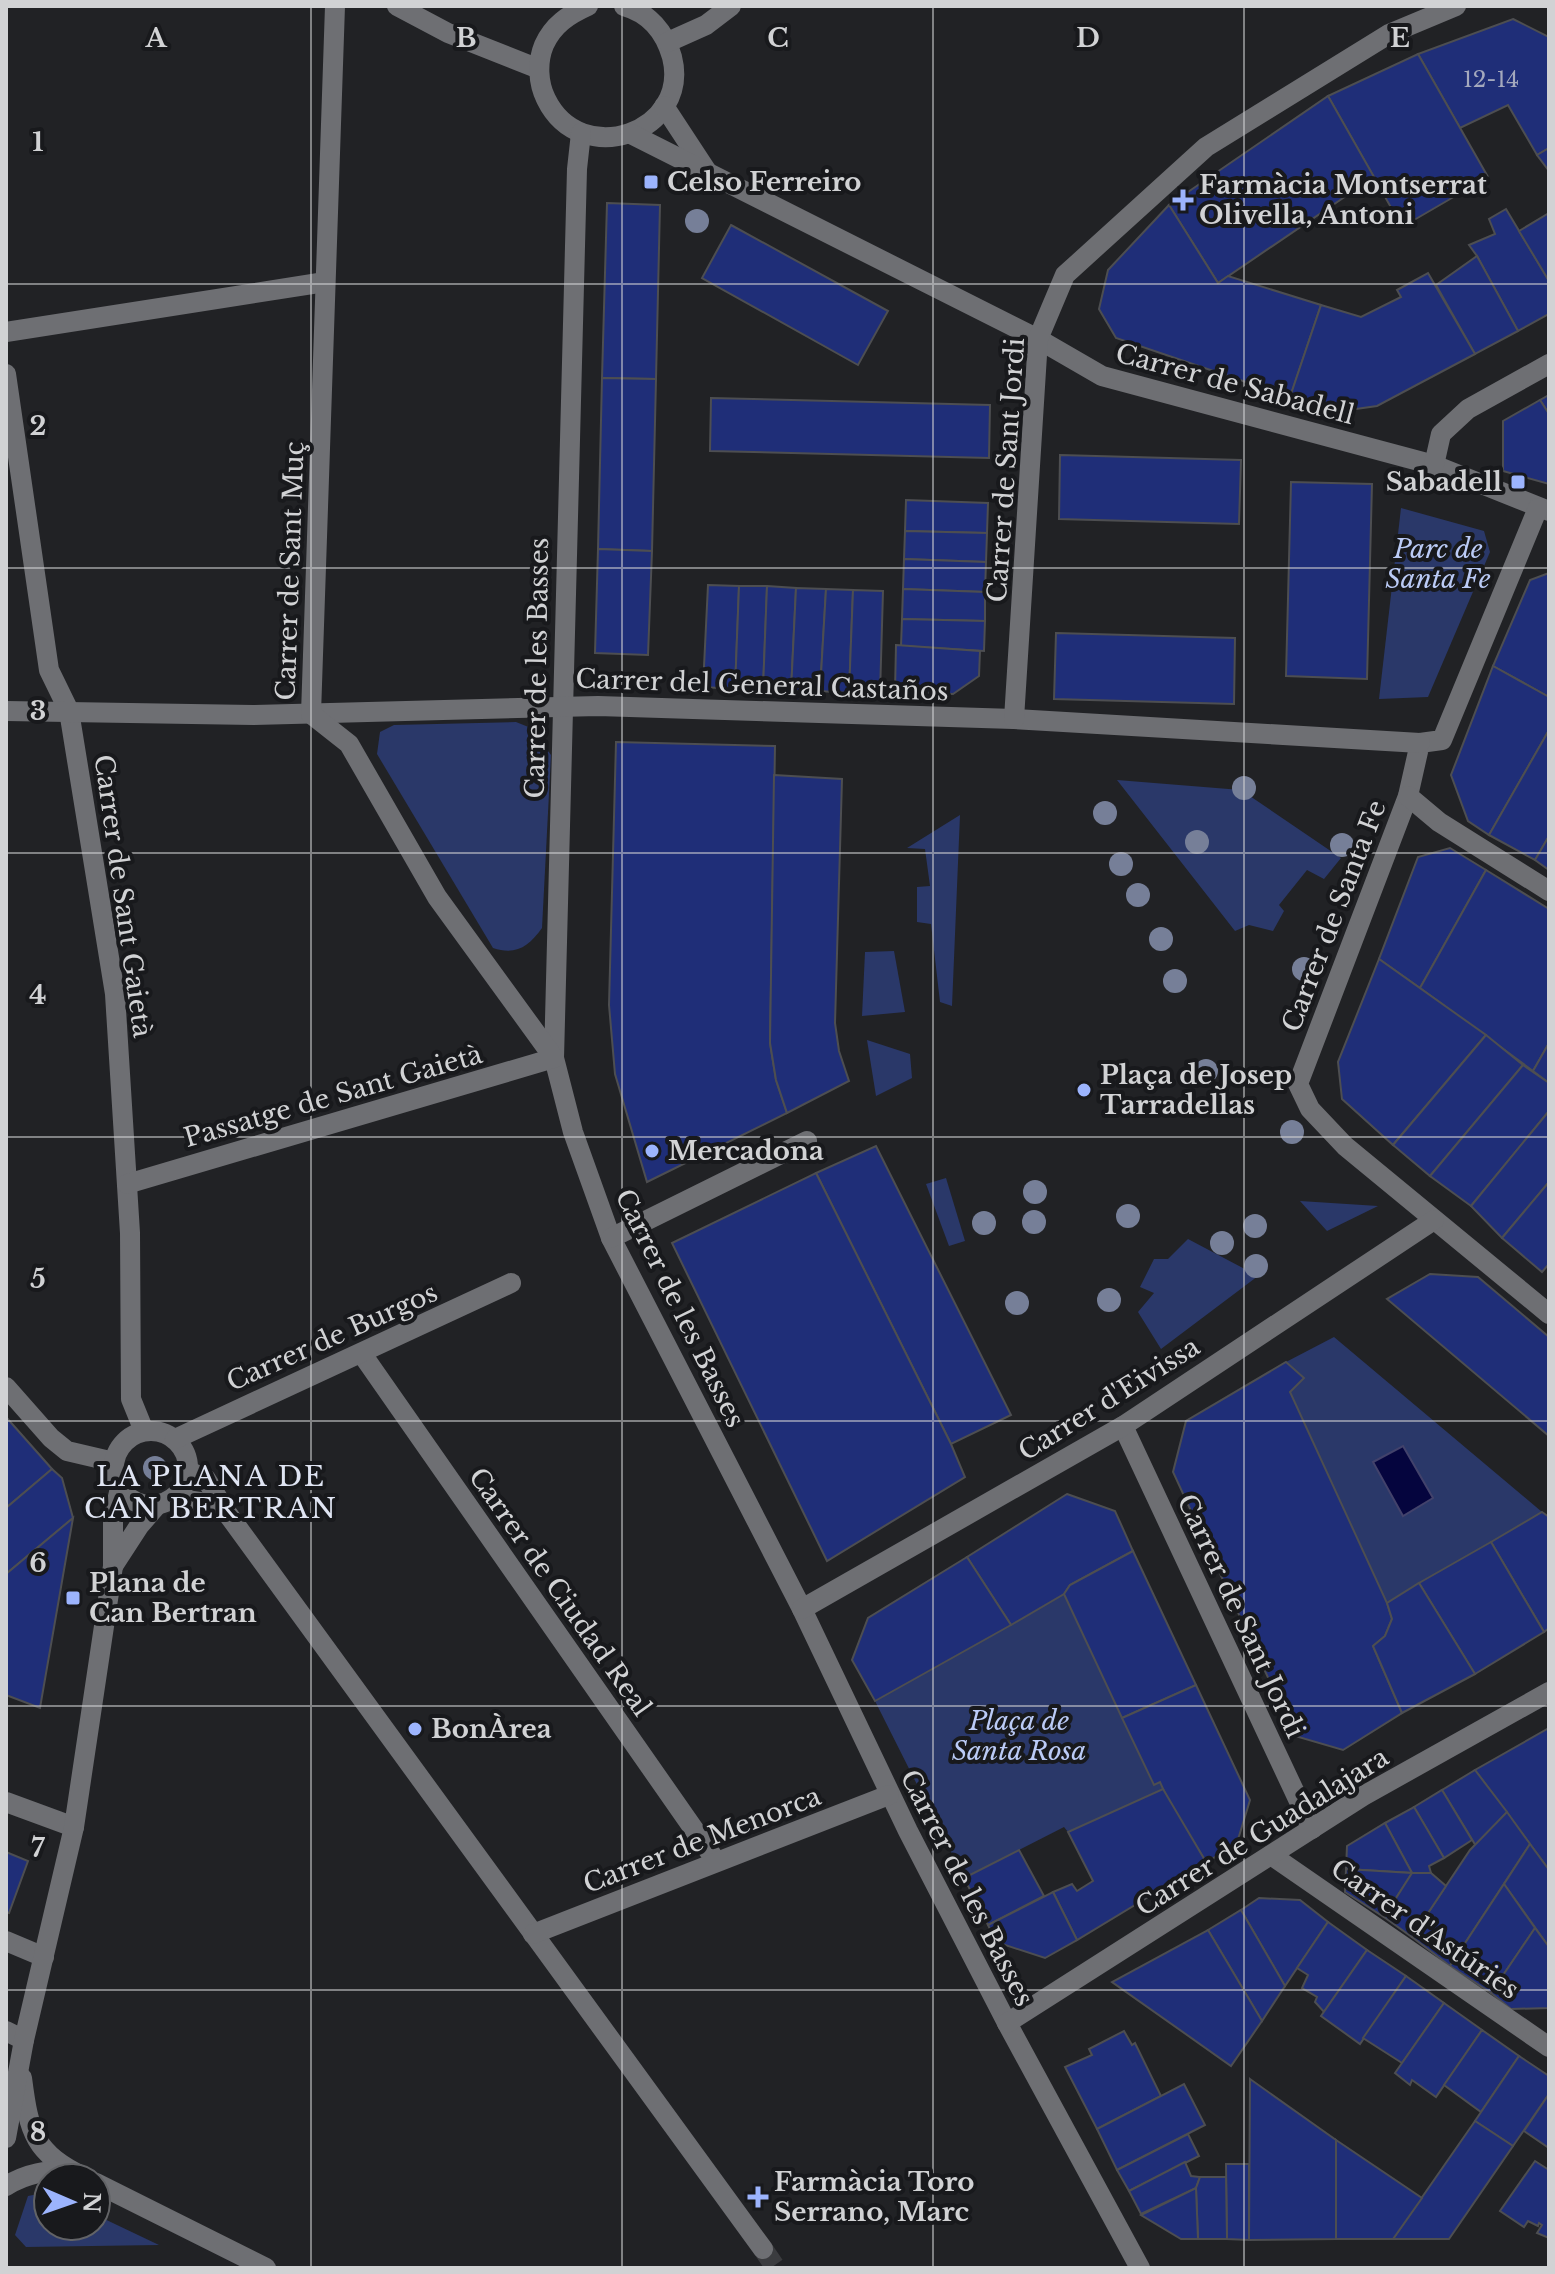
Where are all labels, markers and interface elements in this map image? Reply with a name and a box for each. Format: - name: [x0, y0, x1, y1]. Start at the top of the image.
- text: A: [144, 22, 167, 54]
- text: B: [456, 22, 476, 54]
- text: C: [767, 22, 789, 54]
- text: D: [1076, 22, 1100, 54]
- text: E: [1390, 22, 1410, 54]
- house number: 12-14: [1463, 66, 1519, 93]
- text: 1: [32, 126, 44, 158]
- place label: Celso Ferreiro: [667, 166, 861, 198]
- place label: Farmàcia Montserrat Olivella, Antoni: [1199, 169, 1487, 231]
- marker: Celso Ferreiro: [642, 173, 660, 191]
- marker: Farmàcia Montserrat Olivella, Antoni: [1174, 191, 1192, 209]
- street label: Carrer de Sant Jordi: [981, 336, 1031, 603]
- street label: Carrer de Sabadell: [1112, 337, 1358, 431]
- text: 2: [30, 410, 46, 442]
- street label: Carrer de Sant Muç: [269, 441, 311, 701]
- place label: Sabadell: [1386, 466, 1502, 498]
- marker: Sabadell: [1509, 473, 1527, 491]
- park label: Parc de Santa Fe: [1385, 533, 1491, 595]
- street label: Carrer de les Basses: [519, 537, 555, 799]
- street label: Carrer del General Castaños: [575, 662, 949, 708]
- text: 3: [30, 695, 46, 727]
- street label: Carrer de Sant Gaietà: [87, 753, 159, 1040]
- street label: Carrer de Santa Fe: [1275, 796, 1393, 1036]
- text: 4: [29, 979, 47, 1011]
- street label: Passatge de Sant Gaietà: [180, 1038, 486, 1154]
- place label: Plaça de Josep Tarradellas: [1100, 1059, 1292, 1121]
- marker: Plaça de Josep Tarradellas: [1075, 1081, 1093, 1099]
- place label: Mercadona: [668, 1135, 824, 1167]
- marker: Mercadona: [643, 1142, 661, 1160]
- street label: Carrer de les Basses: [608, 1184, 752, 1432]
- text: 5: [30, 1263, 46, 1295]
- street label: Carrer de Burgos: [222, 1276, 442, 1398]
- street label: Carrer d'Eivissa: [1013, 1330, 1206, 1468]
- district label: LA PLANA DE CAN BERTRAN: [84, 1459, 338, 1526]
- street label: Carrer de Ciudad Real: [462, 1462, 658, 1722]
- street label: Carrer de Sant Jordi: [1170, 1489, 1312, 1743]
- text: 6: [29, 1547, 47, 1579]
- place label: Plana de Can Bertran: [89, 1567, 257, 1629]
- marker: Plana de Can Bertran: [64, 1589, 82, 1607]
- park label: Plaça de Santa Rosa: [952, 1705, 1086, 1767]
- place label: BonÀrea: [431, 1713, 552, 1745]
- marker: BonÀrea: [406, 1720, 424, 1738]
- street label: Carrer de Guadalajara: [1130, 1741, 1395, 1923]
- street label: Carrer de les Basses: [893, 1764, 1041, 2012]
- street label: Carrer de Menorca: [579, 1780, 826, 1900]
- text: 7: [31, 1832, 45, 1864]
- street label: Carrer d'Astúries: [1325, 1852, 1525, 2006]
- text: 8: [30, 2116, 46, 2148]
- north arrow: [32, 2162, 112, 2242]
- place label: Farmàcia Toro Serrano, Marc: [774, 2166, 975, 2228]
- marker: Farmàcia Toro Serrano, Marc: [749, 2188, 767, 2206]
- text: N: [78, 2192, 105, 2214]

